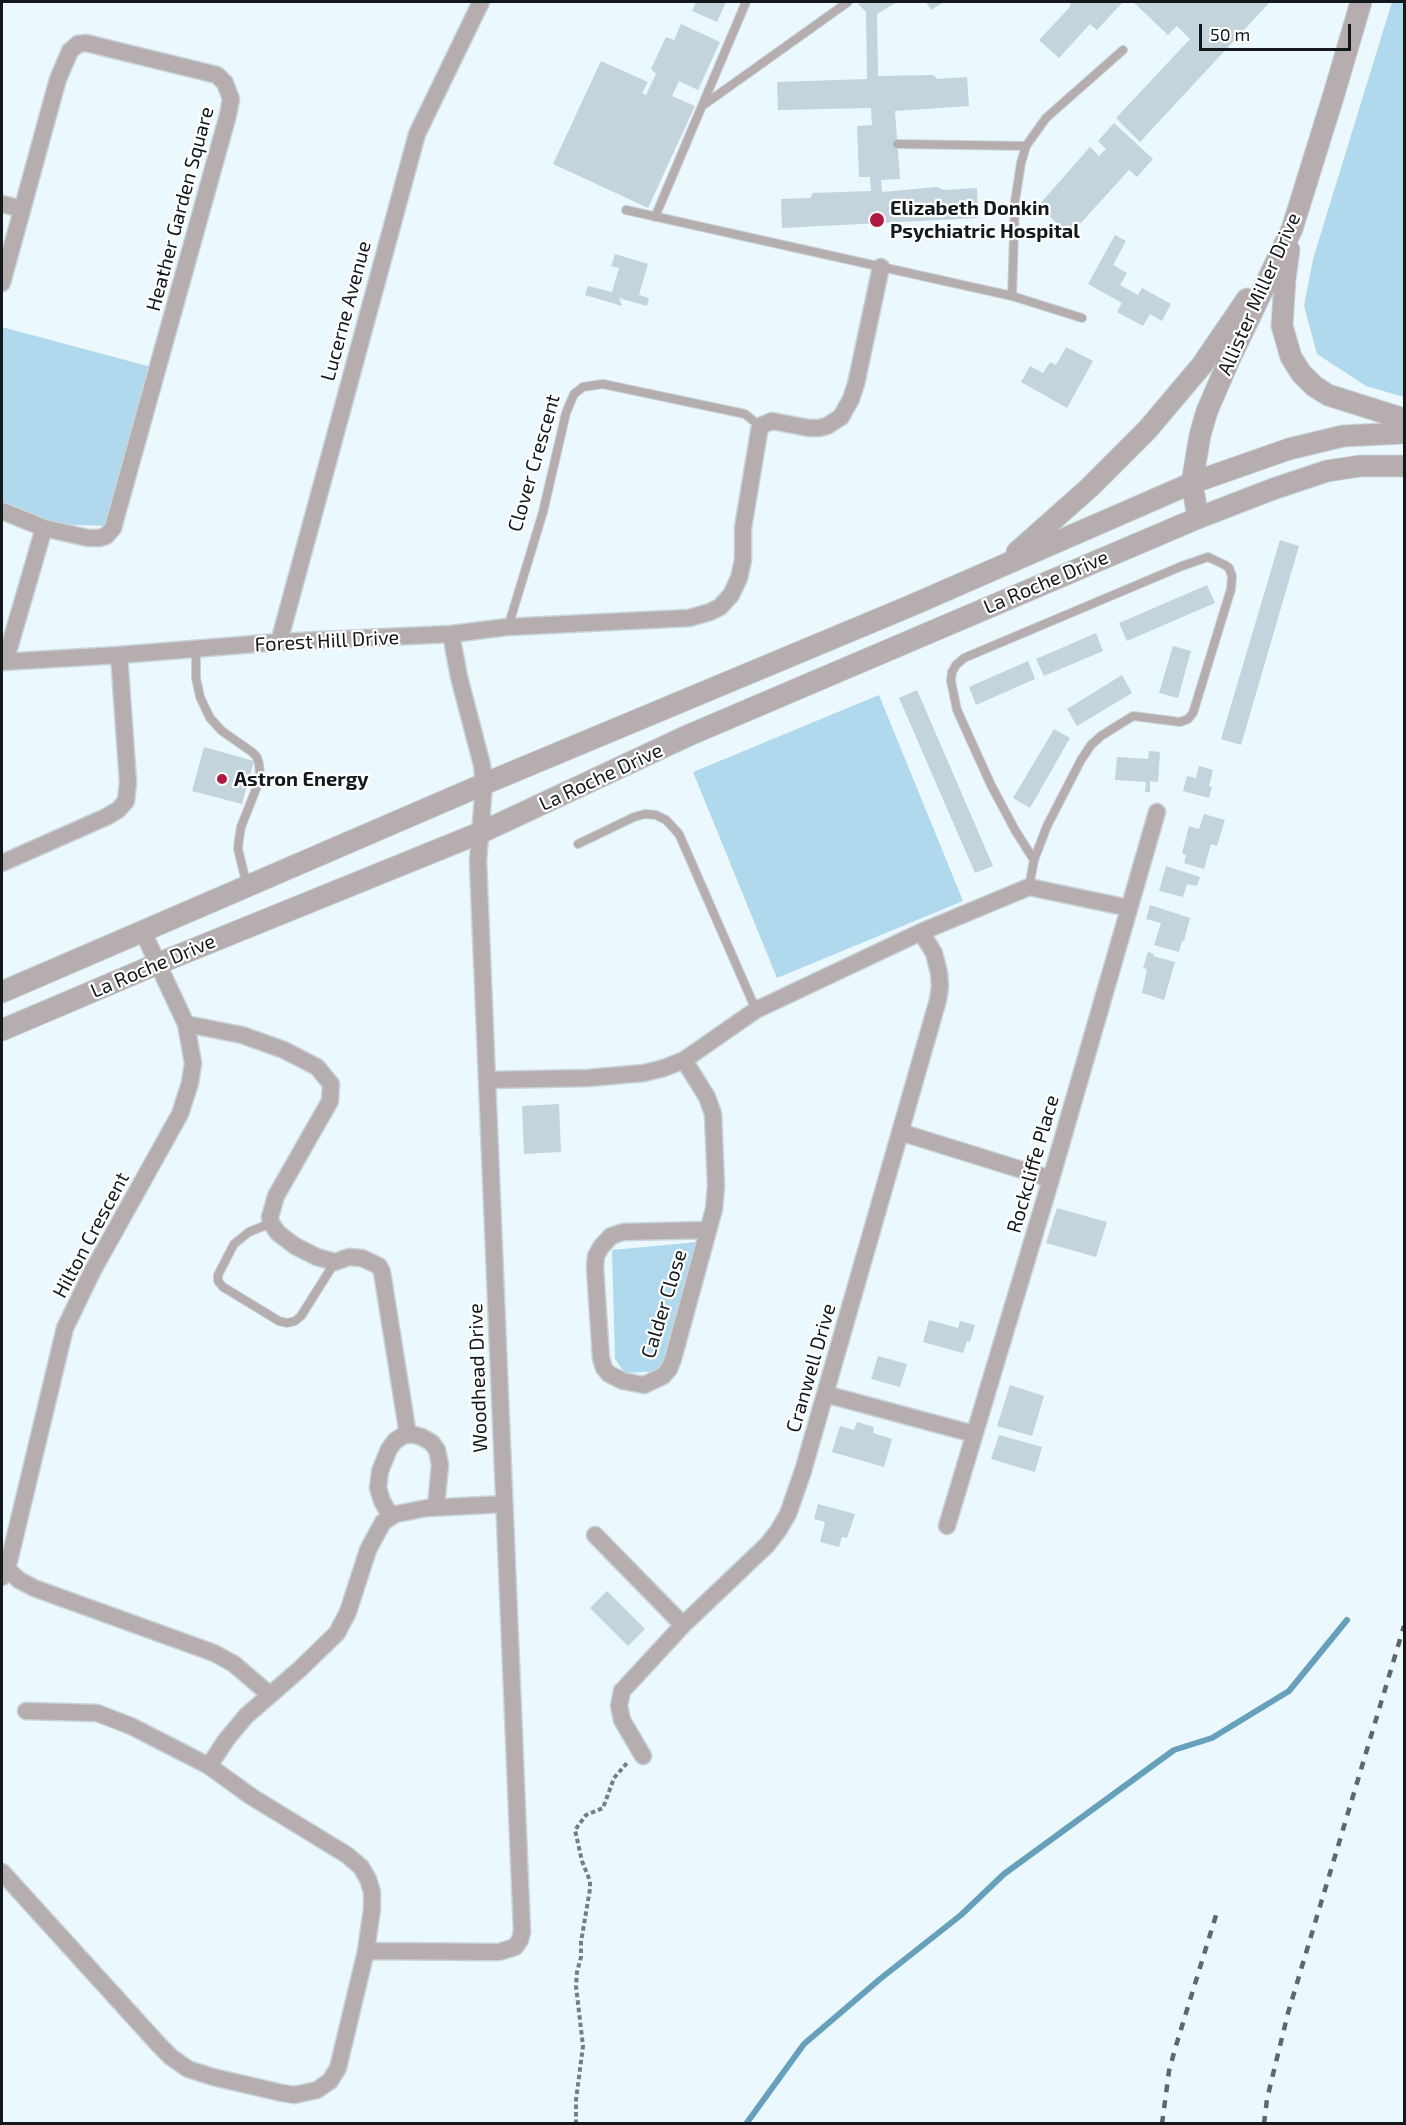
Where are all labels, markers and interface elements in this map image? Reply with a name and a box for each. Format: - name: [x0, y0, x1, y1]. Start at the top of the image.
- scale bar: [1202, 12, 1354, 50]
- text: 50 m: [1210, 23, 1250, 45]
- street label: Heather Garden Square: [141, 104, 219, 314]
- place label: Elizabeth Donkin Psychiatric Hospital: [890, 196, 1080, 243]
- street label: Allister Miller Drive: [1212, 209, 1306, 379]
- marker: Elizabeth Donkin Psychiatric Hospital: [868, 211, 886, 229]
- street label: Lucerne Avenue: [316, 238, 376, 384]
- street label: Clover Crescent: [503, 391, 565, 535]
- street label: La Roche Drive: [980, 545, 1112, 619]
- street label: Forest Hill Drive: [254, 625, 400, 657]
- street label: La Roche Drive: [535, 738, 667, 816]
- place label: Astron Energy: [234, 767, 369, 791]
- marker: Astron Energy: [215, 772, 229, 786]
- street label: La Roche Drive: [87, 929, 219, 1003]
- street label: Rockcliffe Place: [1002, 1092, 1064, 1236]
- street label: Hilton Crescent: [48, 1168, 134, 1302]
- street label: Calder Close: [636, 1247, 692, 1361]
- street label: Cranwell Drive: [781, 1301, 841, 1435]
- street label: Woodhead Drive: [463, 1303, 493, 1453]

